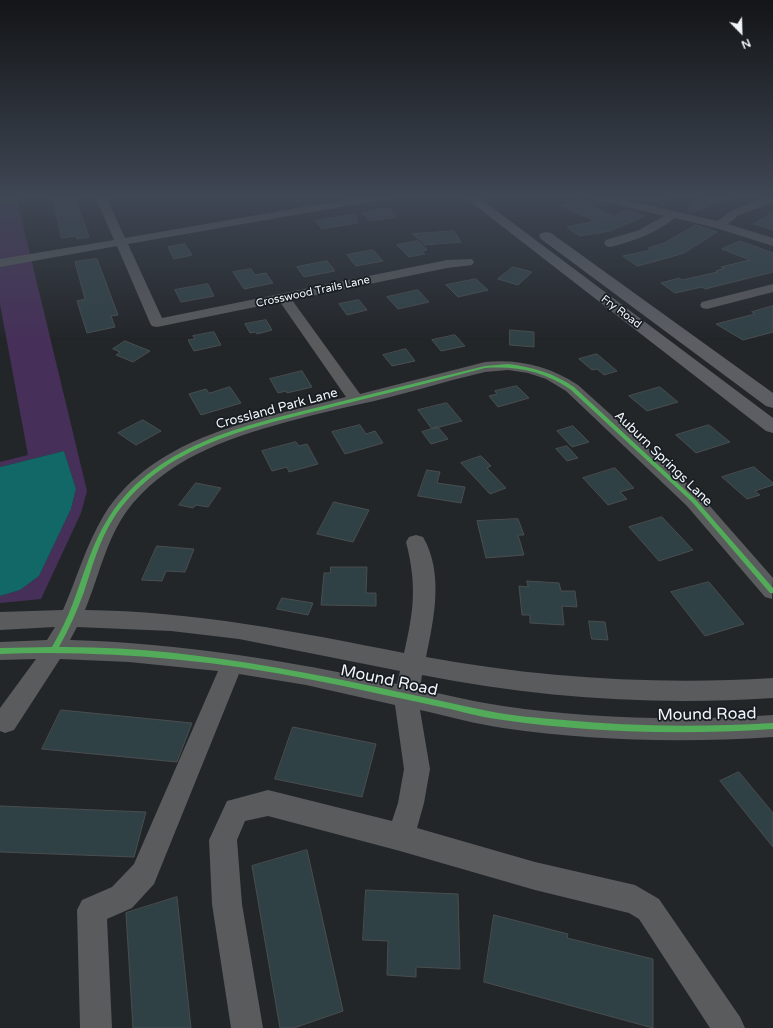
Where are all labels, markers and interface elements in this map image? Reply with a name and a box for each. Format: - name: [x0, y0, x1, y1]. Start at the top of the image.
- north arrow: [721, 12, 761, 52]
- text: N: [739, 36, 752, 51]
- street label: Crosswood Trails Lane: [255, 273, 371, 311]
- street label: Fry Road: [598, 293, 644, 331]
- street label: Crossland Park Lane: [214, 385, 340, 433]
- street label: Auburn Springs Lane: [611, 408, 715, 510]
- street label: Mound Road: [339, 661, 439, 701]
- street label: Mound Road: [657, 705, 757, 725]

